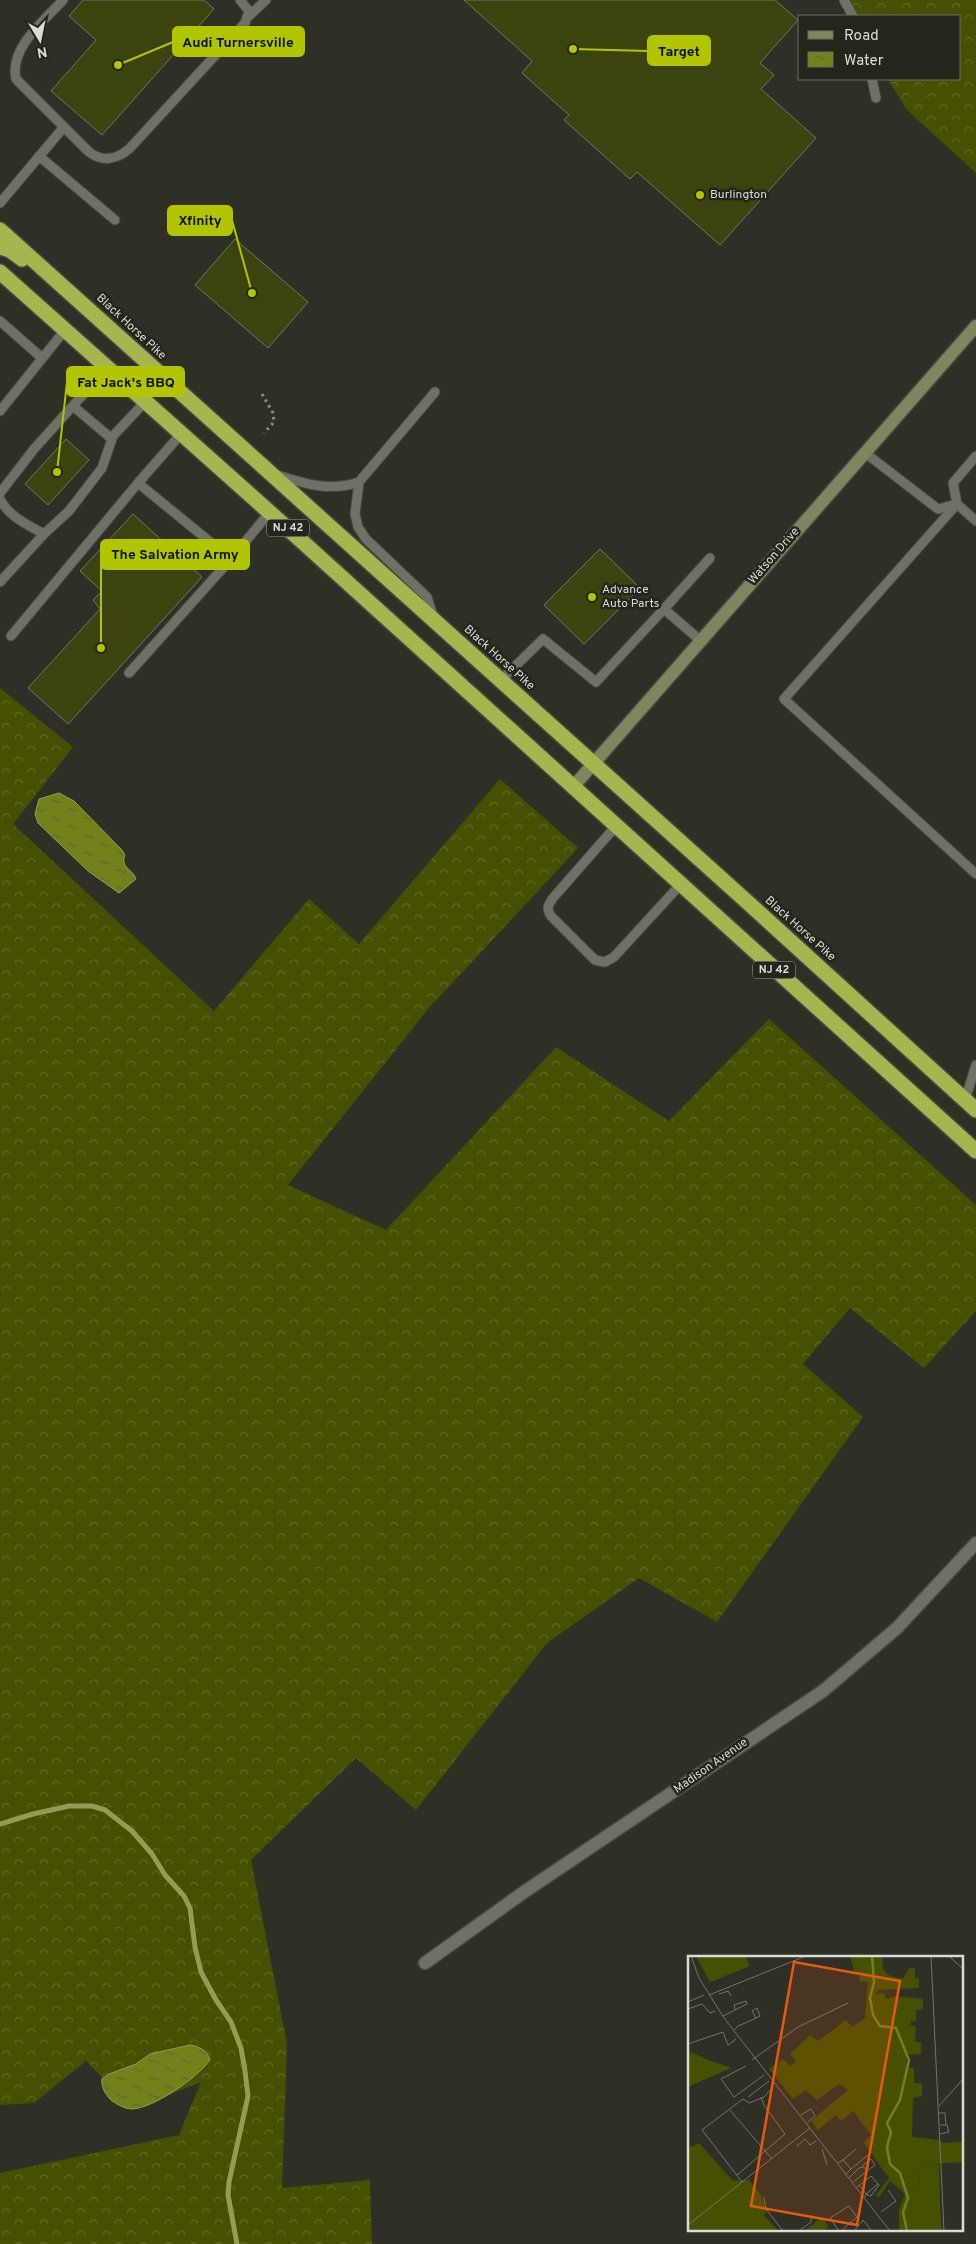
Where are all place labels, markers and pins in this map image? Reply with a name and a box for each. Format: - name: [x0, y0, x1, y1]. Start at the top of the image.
- callout: Audi Turnersville: [173, 27, 304, 56]
- callout: Target: [648, 36, 710, 65]
- place label: Burlington: [710, 187, 767, 203]
- marker: Burlington: [694, 189, 706, 201]
- callout: Xfinity: [168, 206, 232, 235]
- callout: Fat Jack's BBQ: [67, 367, 184, 396]
- callout: The Salvation Army: [101, 540, 249, 569]
- place label: Advance Auto Parts: [602, 582, 659, 612]
- marker: Advance Auto Parts: [586, 591, 598, 603]

